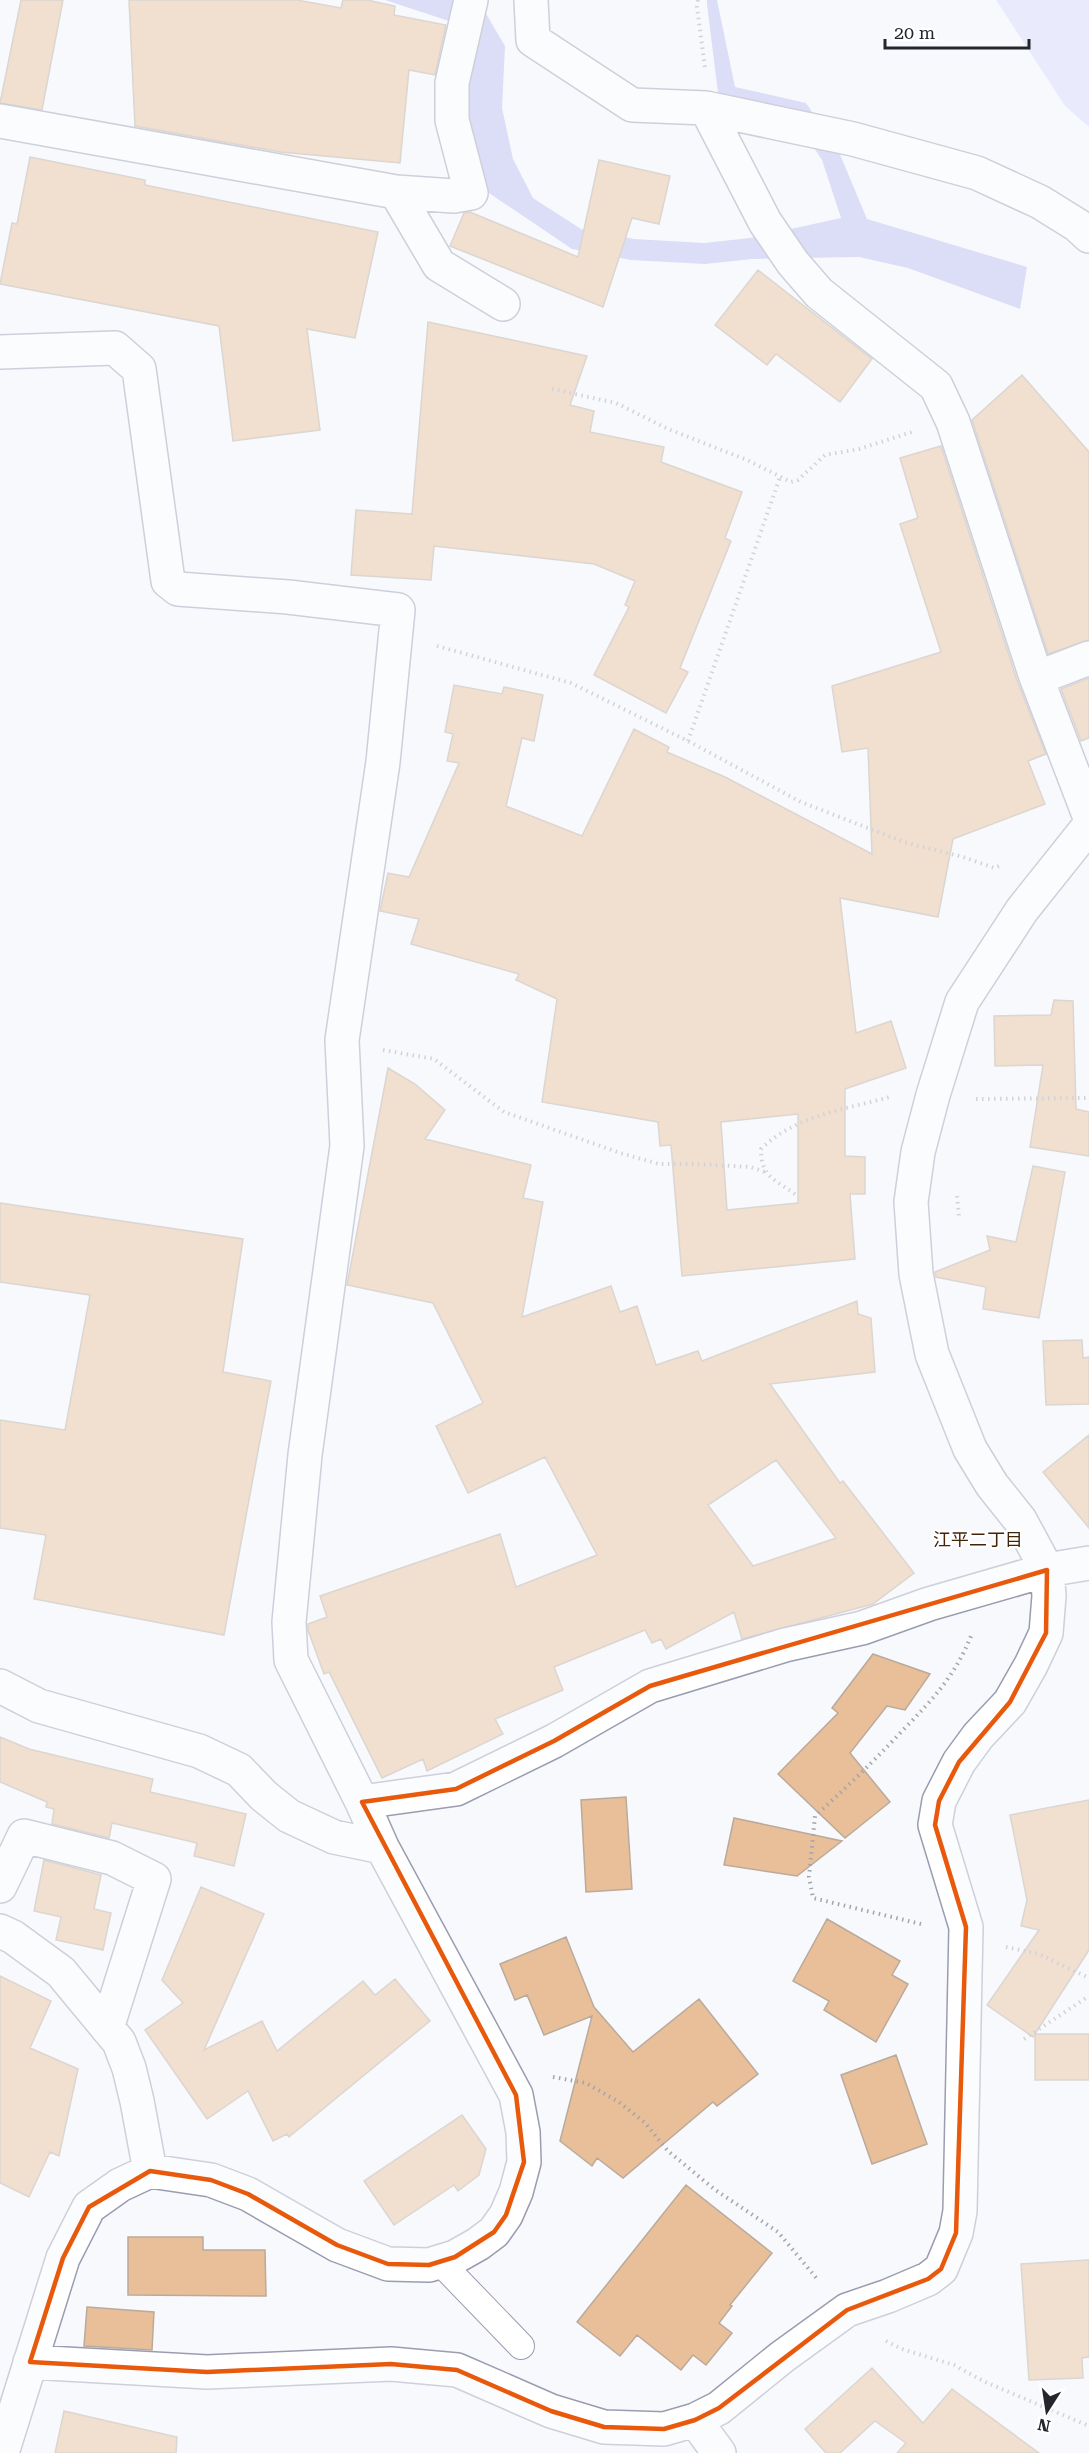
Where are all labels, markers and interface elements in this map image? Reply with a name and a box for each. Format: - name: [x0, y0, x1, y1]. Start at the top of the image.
- scale bar: [885, 12, 1029, 50]
- text: 20 m: [894, 22, 935, 43]
- district label: 江平二丁目: [933, 1529, 1023, 1550]
- north arrow: [1017, 2381, 1077, 2441]
- text: N: [1036, 2415, 1052, 2436]

